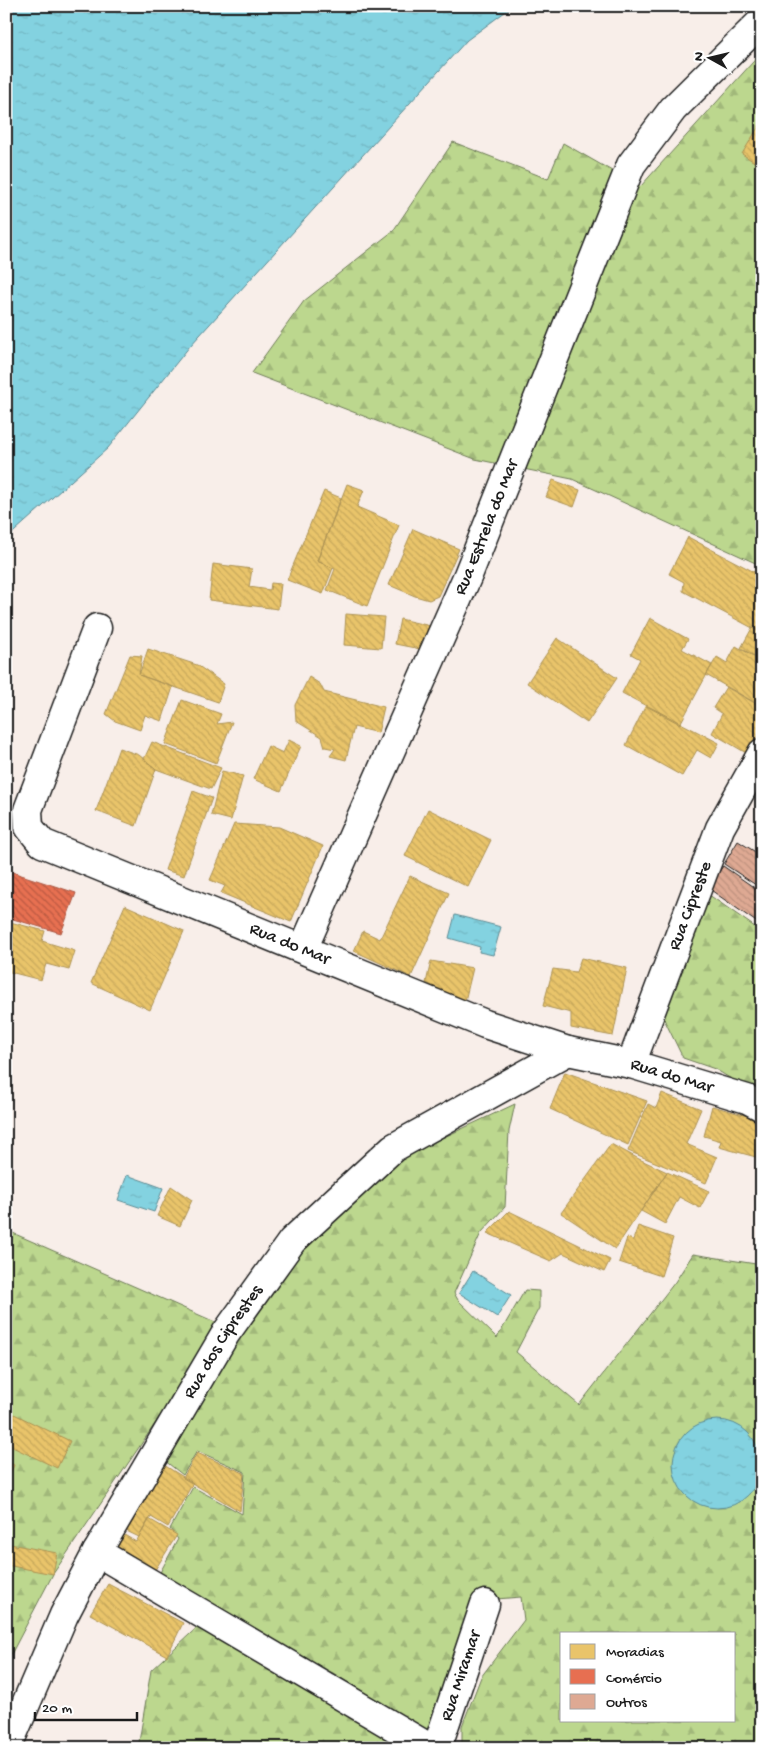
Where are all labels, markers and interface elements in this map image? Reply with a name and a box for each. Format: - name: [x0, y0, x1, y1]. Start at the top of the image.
- north arrow: [686, 32, 736, 82]
- text: N: [691, 51, 709, 62]
- street label: Rua Estrela do Mar: [450, 455, 524, 598]
- street label: Rua Cipreste: [664, 858, 717, 953]
- street label: Rua do Mar: [246, 918, 335, 971]
- street label: Rua do Mar: [628, 1054, 717, 1099]
- street label: Rua dos Ciprestes: [179, 1280, 268, 1403]
- street label: Rua Miramar: [436, 1626, 486, 1724]
- legend: [560, 1632, 736, 1722]
- text: Moradias: [606, 1644, 664, 1662]
- text: Comércio: [606, 1670, 662, 1688]
- scale bar: [35, 1689, 138, 1721]
- text: Outros: [606, 1694, 647, 1712]
- text: 20 m: [42, 1700, 72, 1718]

